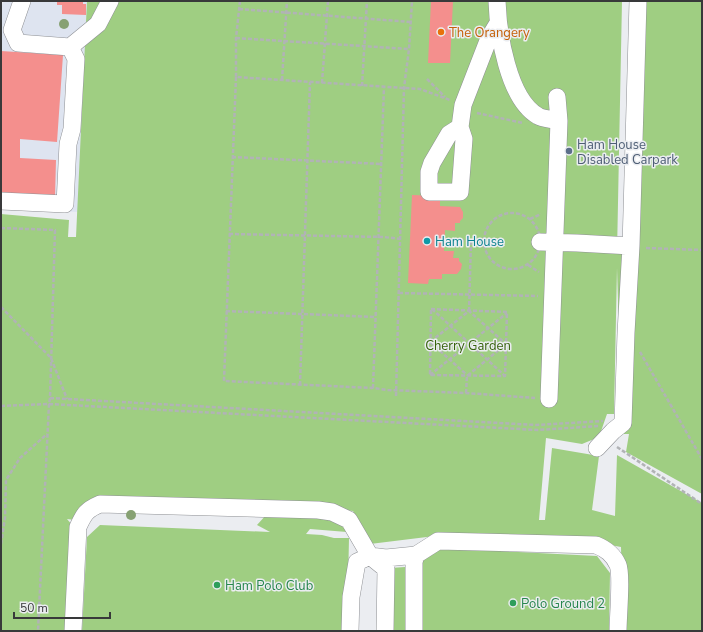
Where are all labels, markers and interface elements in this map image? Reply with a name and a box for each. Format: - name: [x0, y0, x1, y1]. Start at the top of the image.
- place label: The Orangery: [449, 24, 530, 42]
- marker: The Orangery: [436, 27, 446, 37]
- place label: Ham House Disabled Carpark: [577, 136, 678, 169]
- marker: Ham House Disabled Carpark: [564, 146, 574, 156]
- place label: Ham House: [435, 233, 504, 251]
- marker: Ham House: [422, 236, 432, 246]
- park label: Cherry Garden: [425, 337, 511, 355]
- place label: Ham Polo Club: [225, 577, 313, 595]
- marker: Ham Polo Club: [212, 580, 222, 590]
- scale bar: [14, 594, 110, 620]
- place label: Polo Ground 2: [521, 595, 605, 613]
- marker: Polo Ground 2: [508, 598, 518, 608]
- text: 50 m: [20, 600, 48, 616]

